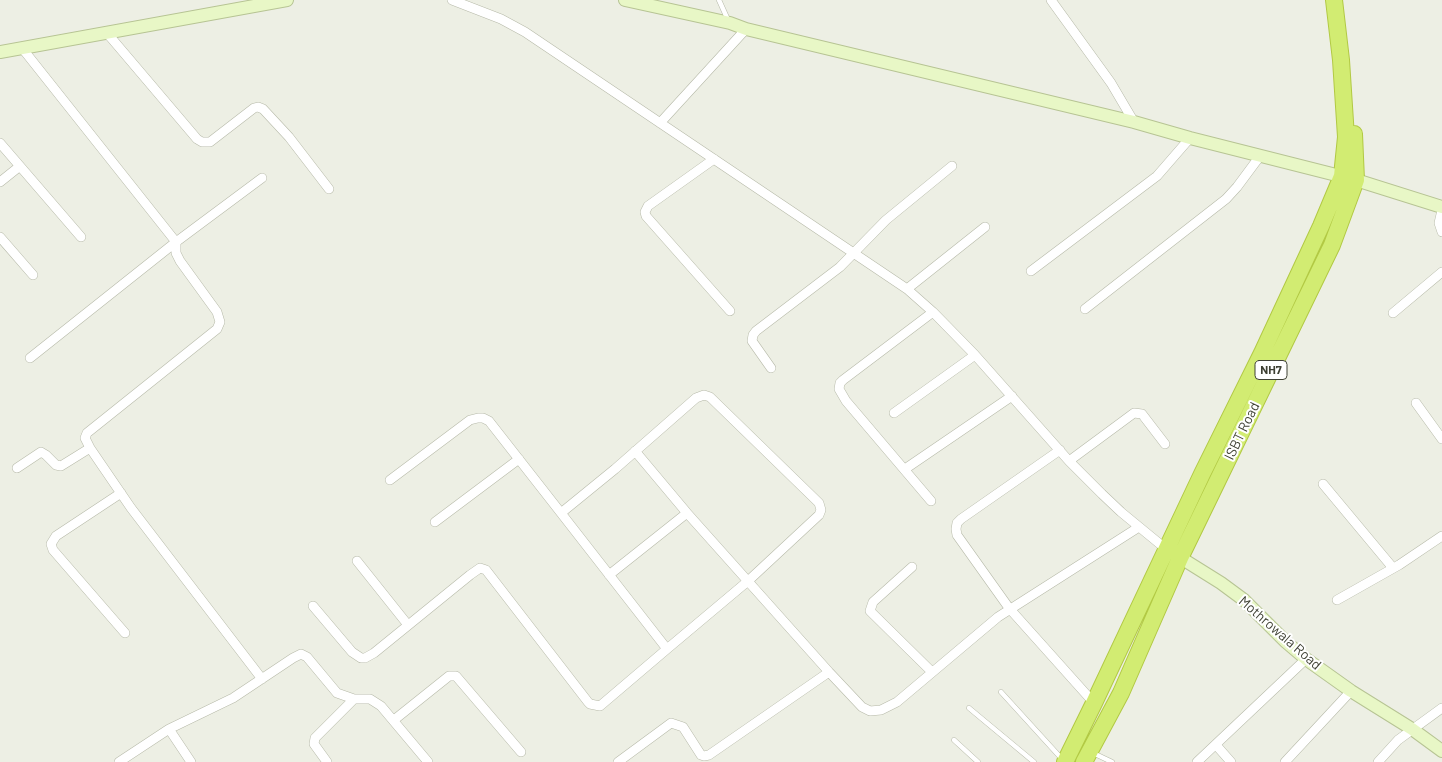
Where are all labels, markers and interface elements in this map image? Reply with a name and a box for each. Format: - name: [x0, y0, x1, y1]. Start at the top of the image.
- road number: NH7: [1255, 360, 1287, 380]
- street label: ISBT Road: [1221, 399, 1263, 463]
- street label: Mothrowala Road: [1235, 593, 1325, 673]

